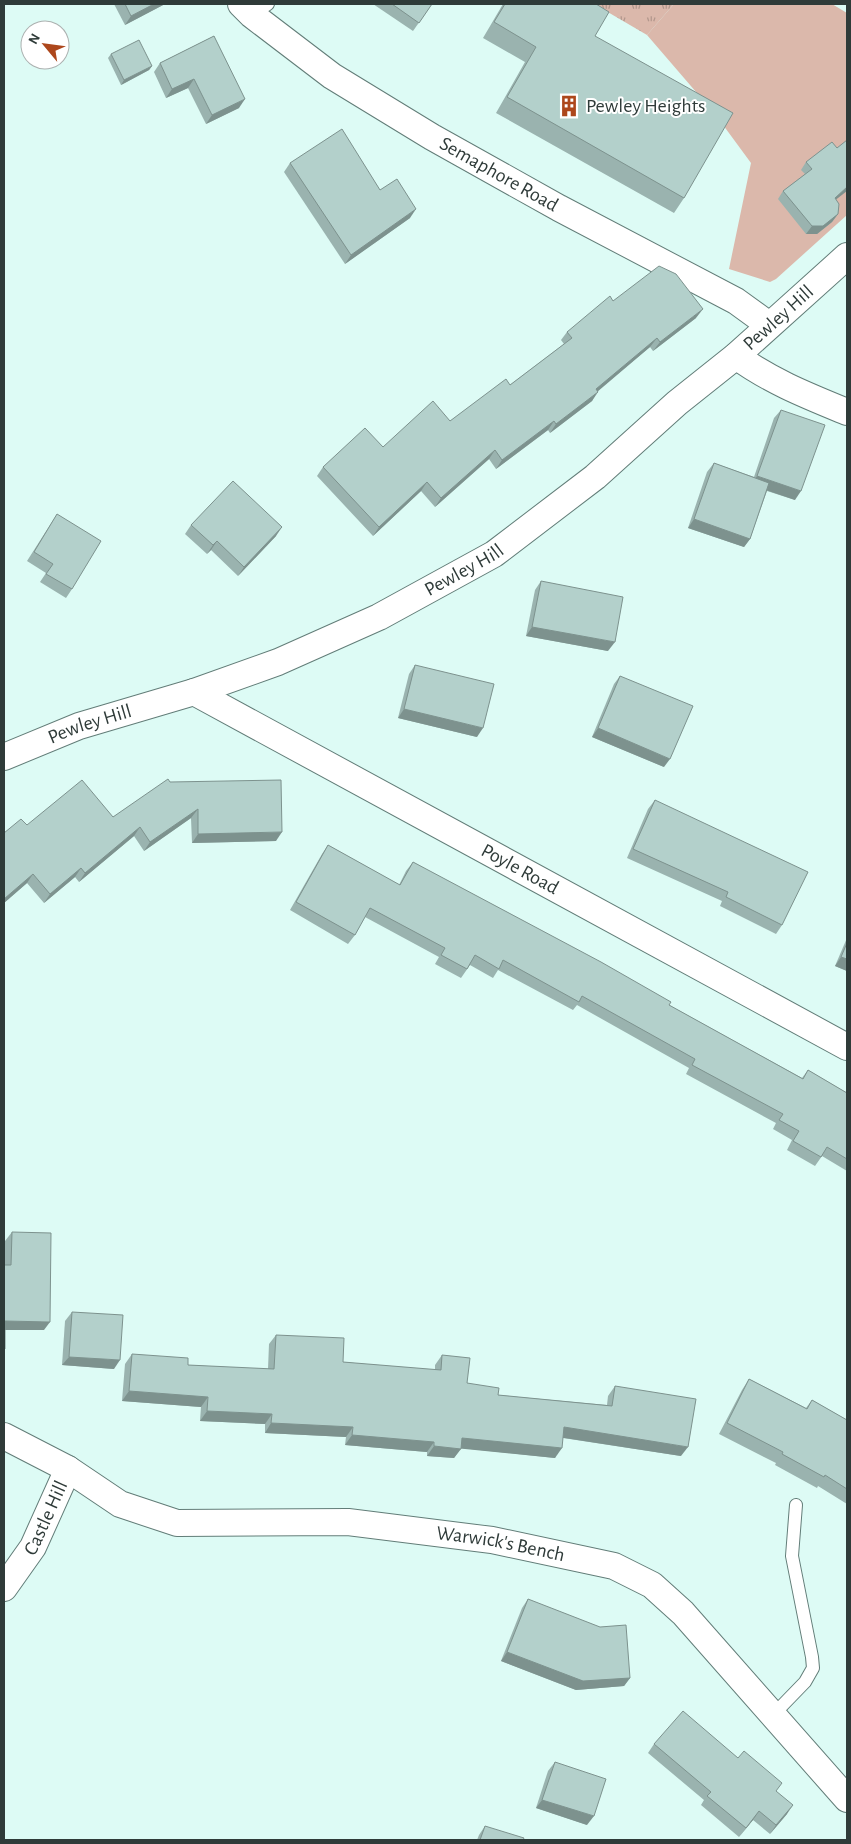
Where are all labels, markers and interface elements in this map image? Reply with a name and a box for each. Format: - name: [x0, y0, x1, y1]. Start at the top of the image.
- north arrow: [20, 20, 70, 70]
- text: N: [26, 32, 43, 47]
- building icon: Pewley Heights: [556, 93, 582, 119]
- place label: Pewley Heights: [586, 96, 706, 116]
- street label: Semaphore Road: [436, 133, 562, 216]
- street label: Pewley Hill: [740, 281, 817, 354]
- street label: Pewley Hill: [421, 540, 508, 600]
- street label: Pewley Hill: [45, 701, 134, 748]
- street label: Poyle Road: [478, 840, 562, 898]
- street label: Castle Hill: [20, 1478, 71, 1559]
- street label: Warwick's Bench: [435, 1523, 567, 1565]

